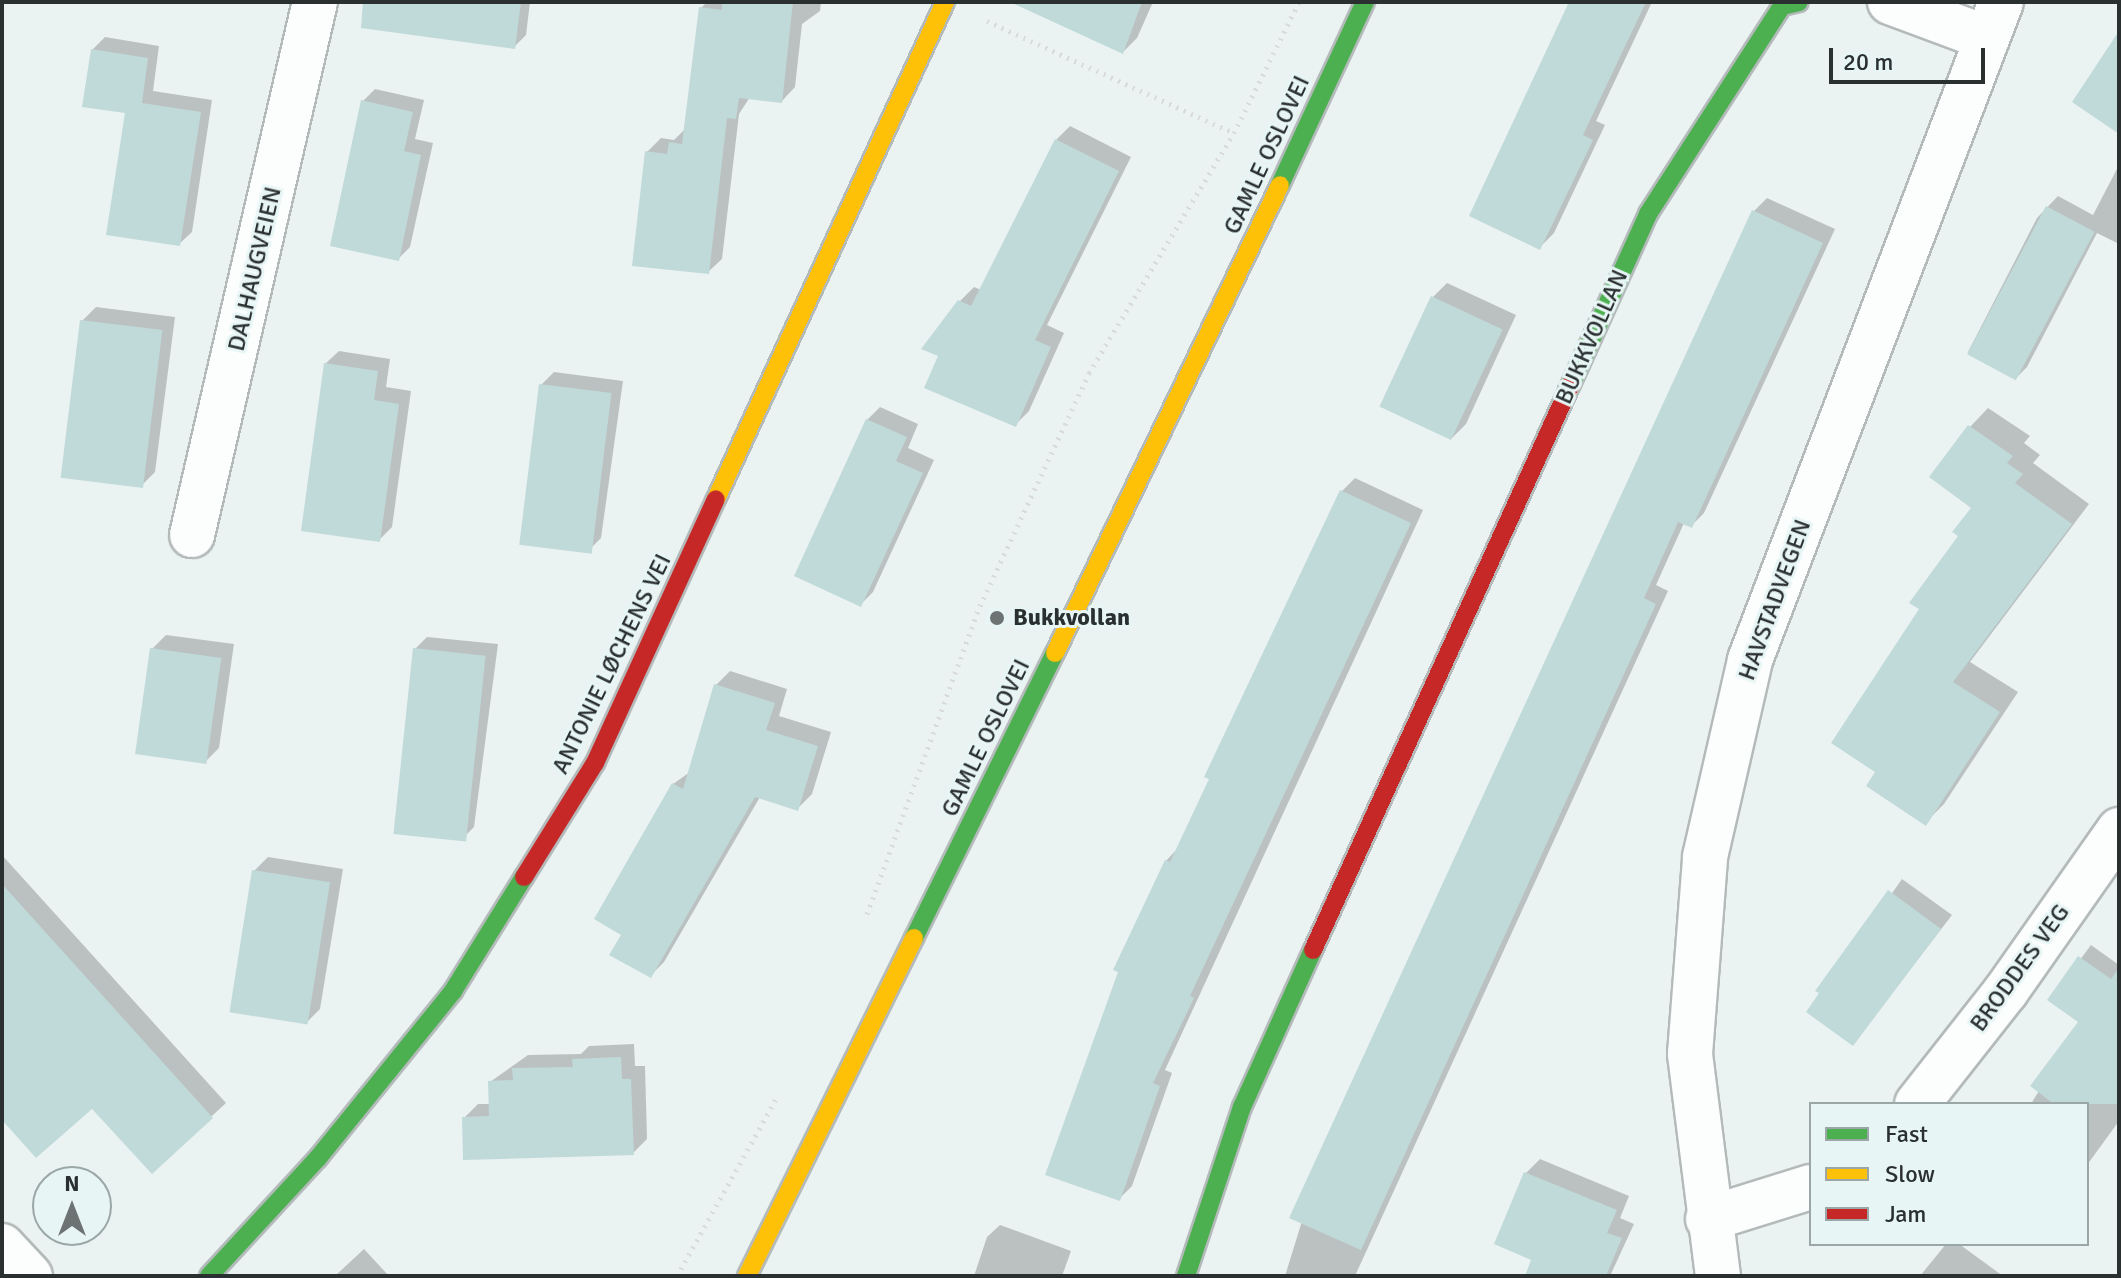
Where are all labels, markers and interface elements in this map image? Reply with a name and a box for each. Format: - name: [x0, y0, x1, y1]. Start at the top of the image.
- scale bar: [1833, 32, 1989, 82]
- text: 20 m: [1843, 47, 1893, 77]
- street label: GAMLE OSLOVEI: [1218, 71, 1316, 239]
- street label: DALHAUGVEIEN: [222, 184, 288, 354]
- street label: BUKKVOLLAN: [1550, 265, 1634, 409]
- street label: HAVSTADVEGEN: [1733, 516, 1817, 684]
- street label: ANTONIE LØCHENS VEI: [546, 549, 678, 779]
- place label: Bukkvollan: [1013, 604, 1130, 632]
- marker: Bukkvollan: [988, 609, 1006, 627]
- street label: GAMLE OSLOVEI: [935, 655, 1037, 821]
- street label: BRODDES VEG: [1964, 899, 2076, 1037]
- legend: [1809, 1102, 2089, 1246]
- text: Fast: [1885, 1119, 1928, 1149]
- text: Slow: [1885, 1159, 1935, 1189]
- north arrow: [32, 1166, 112, 1246]
- text: N: [64, 1170, 80, 1197]
- text: Jam: [1885, 1199, 1926, 1229]

